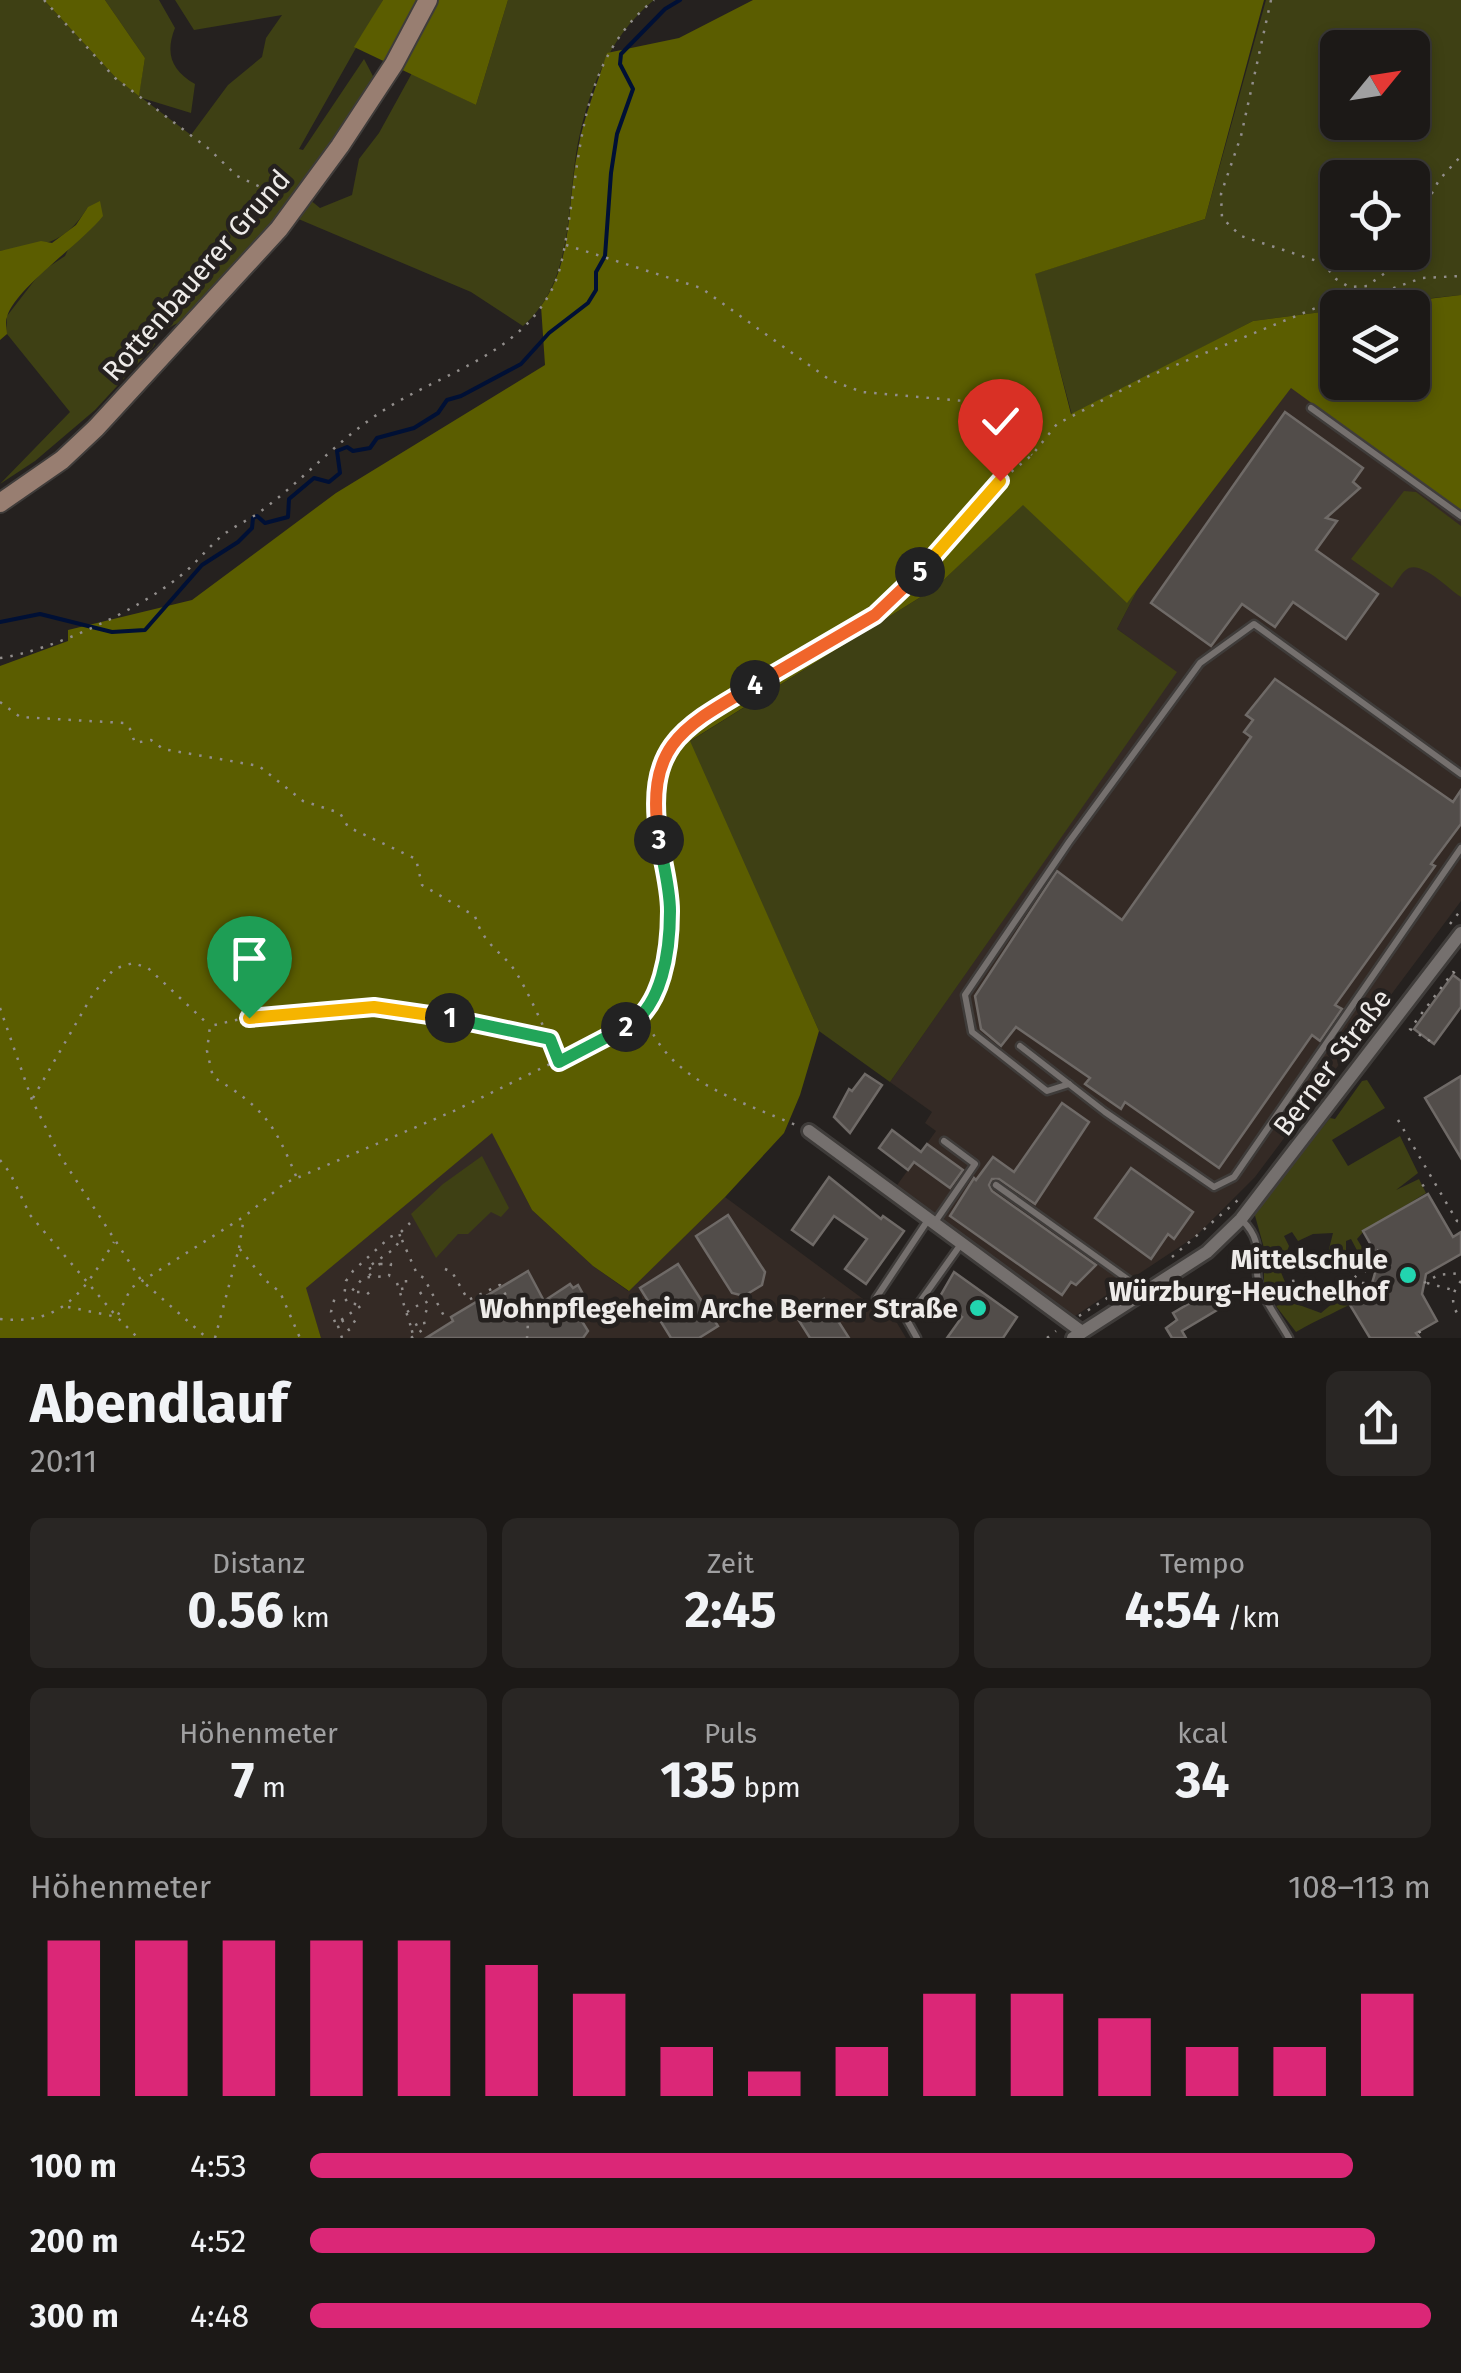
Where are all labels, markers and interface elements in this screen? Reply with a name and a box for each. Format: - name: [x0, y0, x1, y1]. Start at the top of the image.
- north arrow: [1320, 30, 1430, 140]
- map controls: [1320, 30, 1430, 400]
- button: locate: [1320, 160, 1430, 270]
- street label: Rottenbauerer Grund: [96, 163, 297, 388]
- button: layers: [1320, 290, 1430, 400]
- pin: [958, 379, 1043, 482]
- icon: check: [973, 394, 1028, 449]
- pin: 5: [895, 547, 945, 597]
- text: 5: [912, 555, 928, 588]
- pin: 4: [730, 660, 780, 710]
- text: 4: [747, 668, 763, 701]
- pin: 3: [634, 815, 684, 865]
- text: 3: [652, 823, 666, 856]
- pin: [207, 916, 292, 1019]
- icon: arrive: [222, 931, 277, 986]
- street label: Berner Straße: [1266, 982, 1398, 1142]
- pin: 1: [425, 993, 475, 1043]
- text: 1: [444, 1001, 457, 1034]
- pin: 2: [601, 1002, 651, 1052]
- text: 2: [619, 1010, 633, 1043]
- place label: Mittelschule Würzburg-Heuchelhof: [1109, 1243, 1391, 1308]
- marker: Mittelschule Würzburg-Heuchelhof: [1397, 1264, 1419, 1286]
- place label: Wohnpflegeheim Arche Berner Straße: [479, 1292, 958, 1325]
- marker: Wohnpflegeheim Arche Berner Straße: [967, 1297, 989, 1319]
- text: Abendlauf: [30, 1371, 288, 1437]
- button: share: [1326, 1371, 1431, 1476]
- text: 20:11: [30, 1442, 97, 1480]
- text: Distanz: [212, 1547, 305, 1580]
- text: Zeit: [707, 1547, 754, 1580]
- text: Tempo: [1160, 1547, 1245, 1580]
- text: 0.56: [187, 1580, 284, 1640]
- text: 2:45: [684, 1580, 777, 1640]
- text: 4:54: [1124, 1580, 1220, 1640]
- text: km: [284, 1601, 330, 1634]
- text: /km: [1220, 1601, 1281, 1634]
- text: Höhenmeter: [179, 1717, 338, 1750]
- text: Puls: [704, 1717, 757, 1750]
- text: kcal: [1177, 1717, 1228, 1750]
- text: 7: [231, 1750, 254, 1810]
- text: 135: [660, 1750, 736, 1810]
- text: 34: [1175, 1750, 1230, 1810]
- text: m: [254, 1771, 286, 1804]
- text: bpm: [736, 1771, 801, 1804]
- text: Höhenmeter: [30, 1868, 211, 1906]
- text: 108–113 m: [1288, 1868, 1431, 1906]
- text: 100 m: [30, 2147, 117, 2185]
- text: 4:53: [190, 2147, 247, 2185]
- text: 200 m: [30, 2222, 119, 2260]
- text: 4:52: [190, 2222, 246, 2260]
- text: 300 m: [30, 2297, 119, 2335]
- text: 4:48: [190, 2297, 249, 2335]

